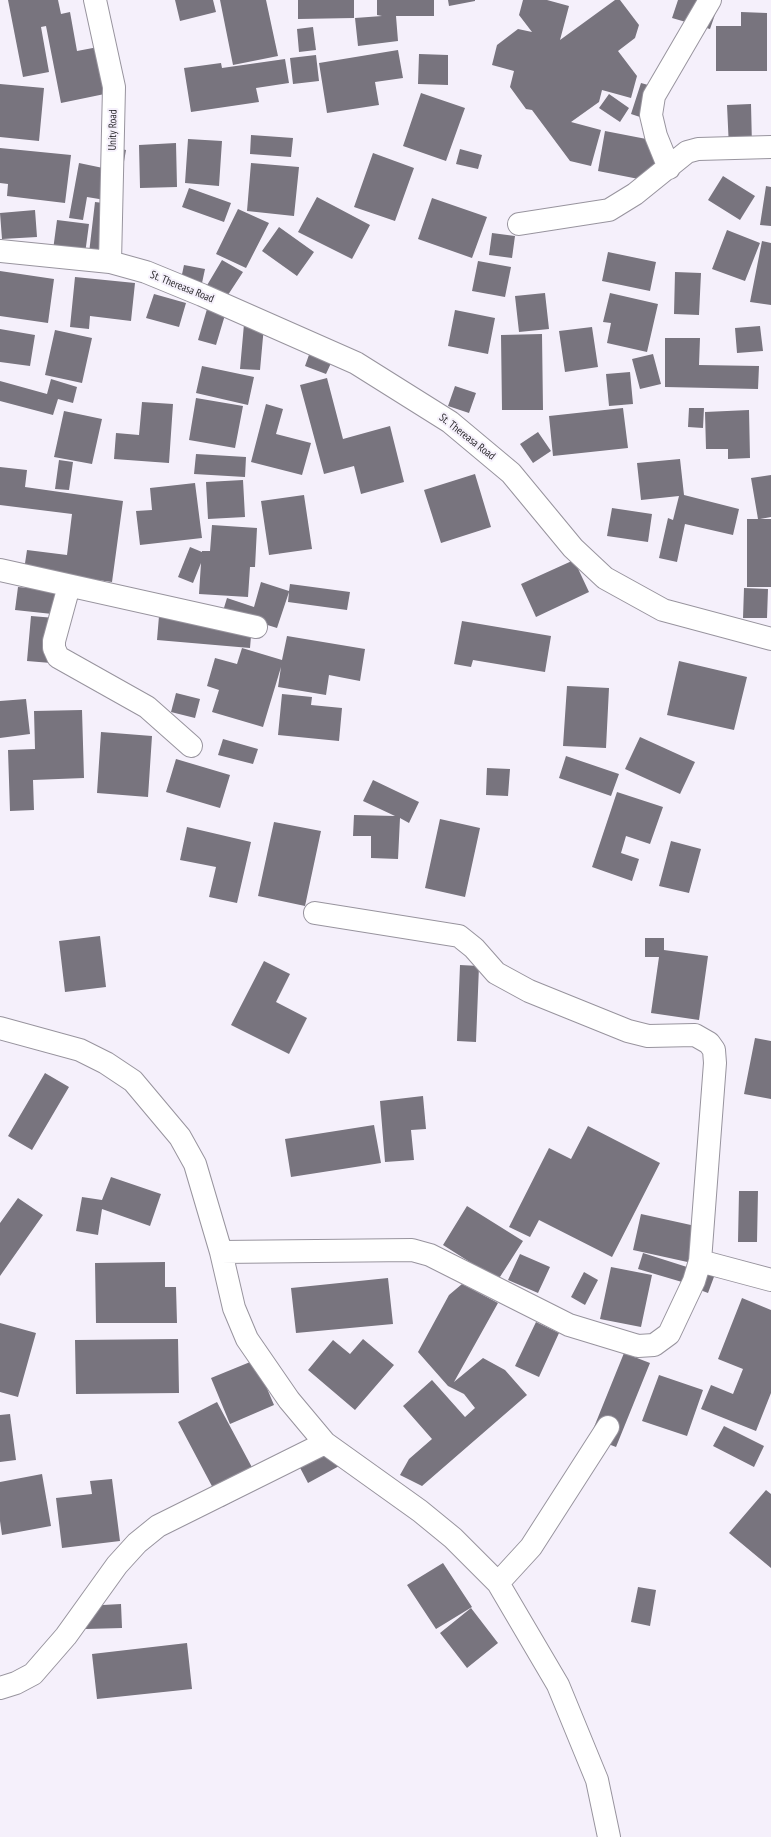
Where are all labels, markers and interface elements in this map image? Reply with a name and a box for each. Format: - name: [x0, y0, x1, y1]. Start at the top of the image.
- street label: Unity Road: [106, 109, 120, 151]
- street label: St. Thereasa Road: [148, 268, 216, 306]
- street label: St. Thereasa Road: [436, 411, 498, 463]

